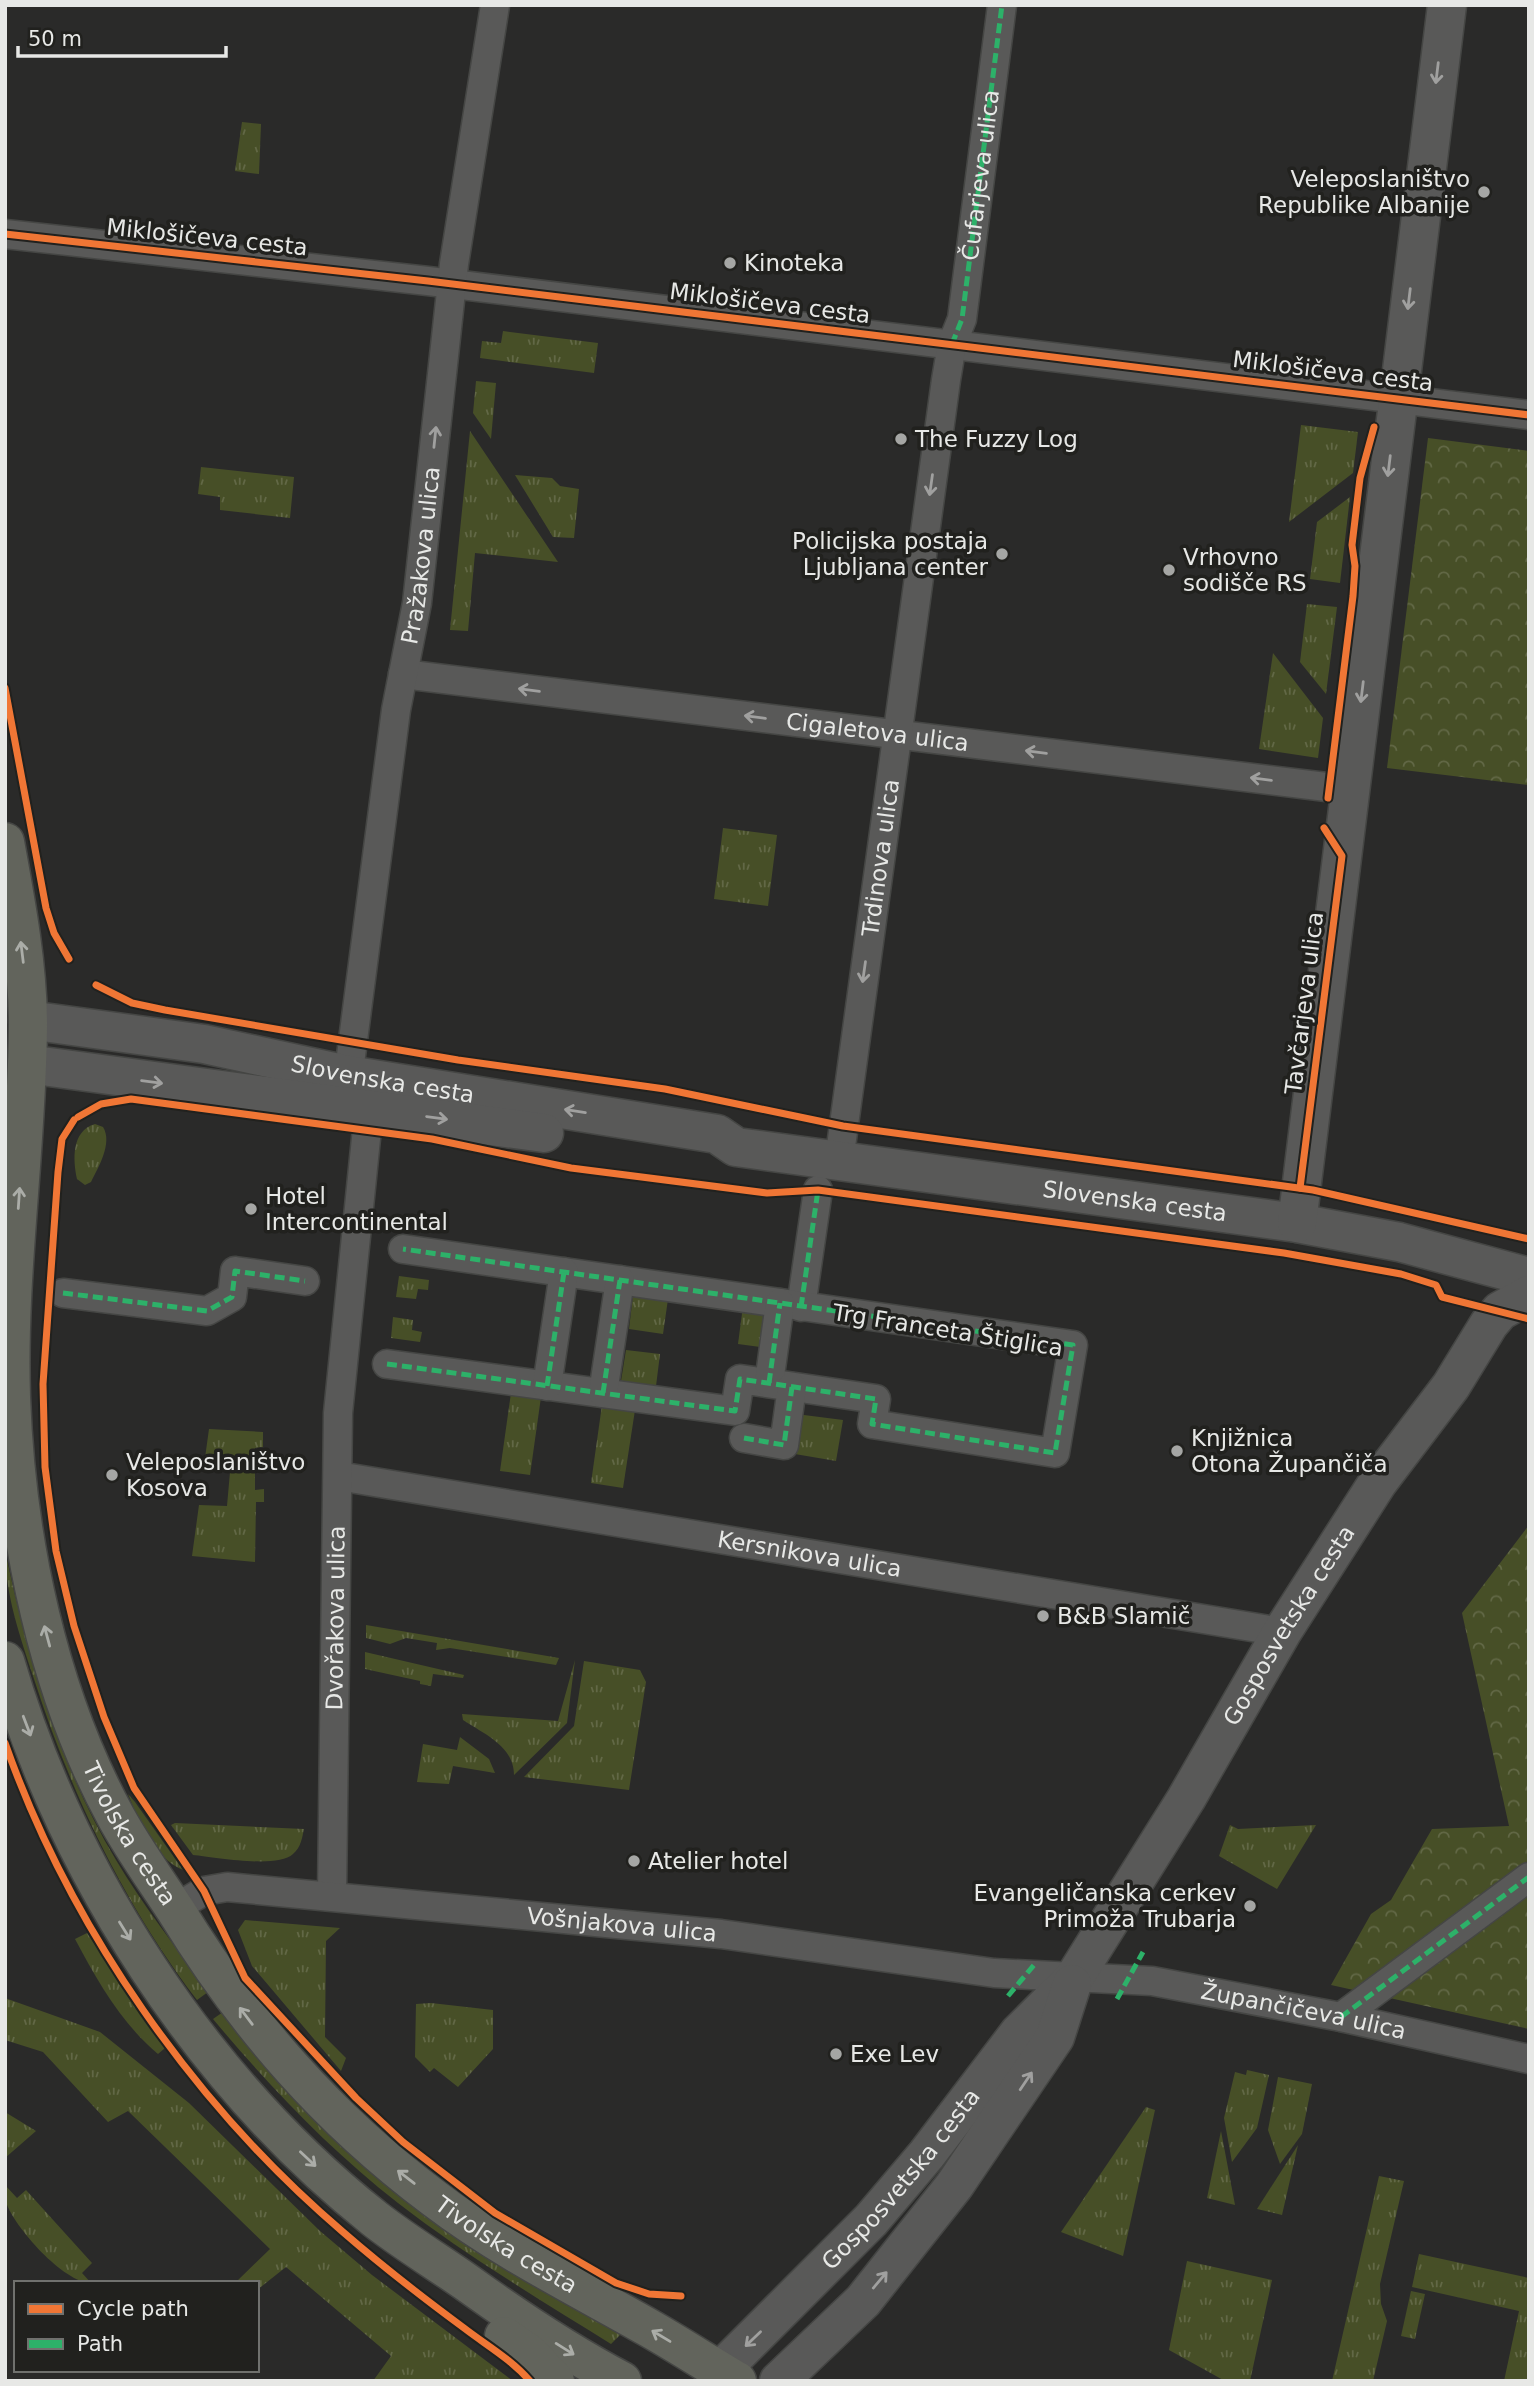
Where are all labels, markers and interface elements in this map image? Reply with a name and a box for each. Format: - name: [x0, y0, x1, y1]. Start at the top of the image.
- scale bar: [18, 14, 226, 58]
- text: 50 m: [28, 27, 82, 51]
- one-way arrow: [1430, 61, 1443, 84]
- street label: Čufarjeva ulica: [956, 88, 1004, 262]
- place label: Veleposlaništvo Republike Albanije: [1258, 166, 1470, 218]
- marker: Veleposlaništvo Republike Albanije: [1476, 184, 1492, 200]
- street label: Miklošičeva cesta: [105, 214, 309, 260]
- place label: Kinoteka: [744, 250, 844, 276]
- marker: Kinoteka: [722, 255, 738, 271]
- street label: Miklošičeva cesta: [668, 278, 872, 328]
- one-way arrow: [1403, 287, 1416, 309]
- street label: Miklošičeva cesta: [1231, 346, 1435, 396]
- one-way arrow: [429, 426, 442, 449]
- place label: The Fuzzy Log: [914, 426, 1078, 452]
- marker: The Fuzzy Log: [893, 431, 909, 447]
- one-way arrow: [1382, 454, 1395, 477]
- street label: Pražakova ulica: [396, 465, 445, 646]
- one-way arrow: [924, 473, 937, 496]
- place label: Policijska postaja Ljubljana center: [792, 528, 989, 580]
- place label: Vrhovno sodišče RS: [1183, 544, 1307, 596]
- marker: Policijska postaja Ljubljana center: [994, 546, 1010, 562]
- marker: Vrhovno sodišče RS: [1161, 562, 1177, 578]
- one-way arrow: [1356, 680, 1369, 703]
- one-way arrow: [518, 683, 541, 696]
- street label: Cigaletova ulica: [785, 708, 970, 756]
- one-way arrow: [744, 711, 767, 724]
- one-way arrow: [1025, 745, 1047, 758]
- one-way arrow: [1251, 773, 1273, 786]
- street label: Trdinova ulica: [857, 778, 904, 939]
- street label: Tavčarjeva ulica: [1280, 910, 1328, 1097]
- one-way arrow: [16, 942, 29, 964]
- one-way arrow: [857, 960, 870, 983]
- street label: Slovenska cesta: [289, 1050, 476, 1108]
- one-way arrow: [140, 1075, 163, 1088]
- one-way arrow: [564, 1104, 587, 1117]
- one-way arrow: [425, 1112, 448, 1125]
- street label: Slovenska cesta: [1041, 1176, 1228, 1226]
- place label: Hotel Intercontinental: [265, 1183, 448, 1235]
- one-way arrow: [13, 1187, 26, 1210]
- marker: Hotel Intercontinental: [243, 1201, 259, 1217]
- street label: Trg Franceta Štiglica: [830, 1298, 1065, 1361]
- place label: Knjižnica Otona Župančiča: [1191, 1425, 1388, 1477]
- marker: Knjižnica Otona Župančiča: [1169, 1443, 1185, 1459]
- place label: Veleposlaništvo Kosova: [126, 1449, 305, 1501]
- marker: Veleposlaništvo Kosova: [104, 1467, 120, 1483]
- street label: Gosposvetska cesta: [1218, 1520, 1360, 1730]
- street label: Dvořakova ulica: [321, 1525, 350, 1711]
- street label: Kersnikova ulica: [716, 1526, 904, 1582]
- place label: B&B Slamič: [1057, 1603, 1190, 1629]
- marker: B&B Slamič: [1035, 1608, 1051, 1624]
- one-way arrow: [40, 1625, 53, 1648]
- one-way arrow: [22, 1715, 35, 1736]
- street label: Tivolska cesta: [77, 1757, 182, 1910]
- place label: Atelier hotel: [648, 1848, 788, 1874]
- marker: Atelier hotel: [626, 1853, 642, 1869]
- place label: Evangeličanska cerkev Primoža Trubarja: [974, 1880, 1236, 1932]
- marker: Evangeličanska cerkev Primoža Trubarja: [1242, 1898, 1258, 1914]
- street label: Vošnjakova ulica: [526, 1903, 718, 1947]
- one-way arrow: [118, 1921, 132, 1941]
- street label: Župančičeva ulica: [1199, 1977, 1409, 2044]
- one-way arrow: [239, 2007, 253, 2026]
- place label: Exe Lev: [850, 2041, 939, 2067]
- marker: Exe Lev: [828, 2046, 844, 2062]
- one-way arrow: [1019, 2072, 1033, 2091]
- street label: Gosposvetska cesta: [816, 2083, 985, 2275]
- one-way arrow: [299, 2150, 316, 2167]
- one-way arrow: [398, 2169, 416, 2184]
- street label: Tivolska cesta: [430, 2190, 582, 2299]
- one-way arrow: [872, 2272, 888, 2290]
- legend: [14, 2281, 259, 2372]
- text: Cycle path: [77, 2297, 189, 2321]
- one-way arrow: [652, 2328, 672, 2342]
- one-way arrow: [745, 2331, 762, 2348]
- text: Path: [77, 2332, 123, 2356]
- one-way arrow: [554, 2342, 574, 2356]

